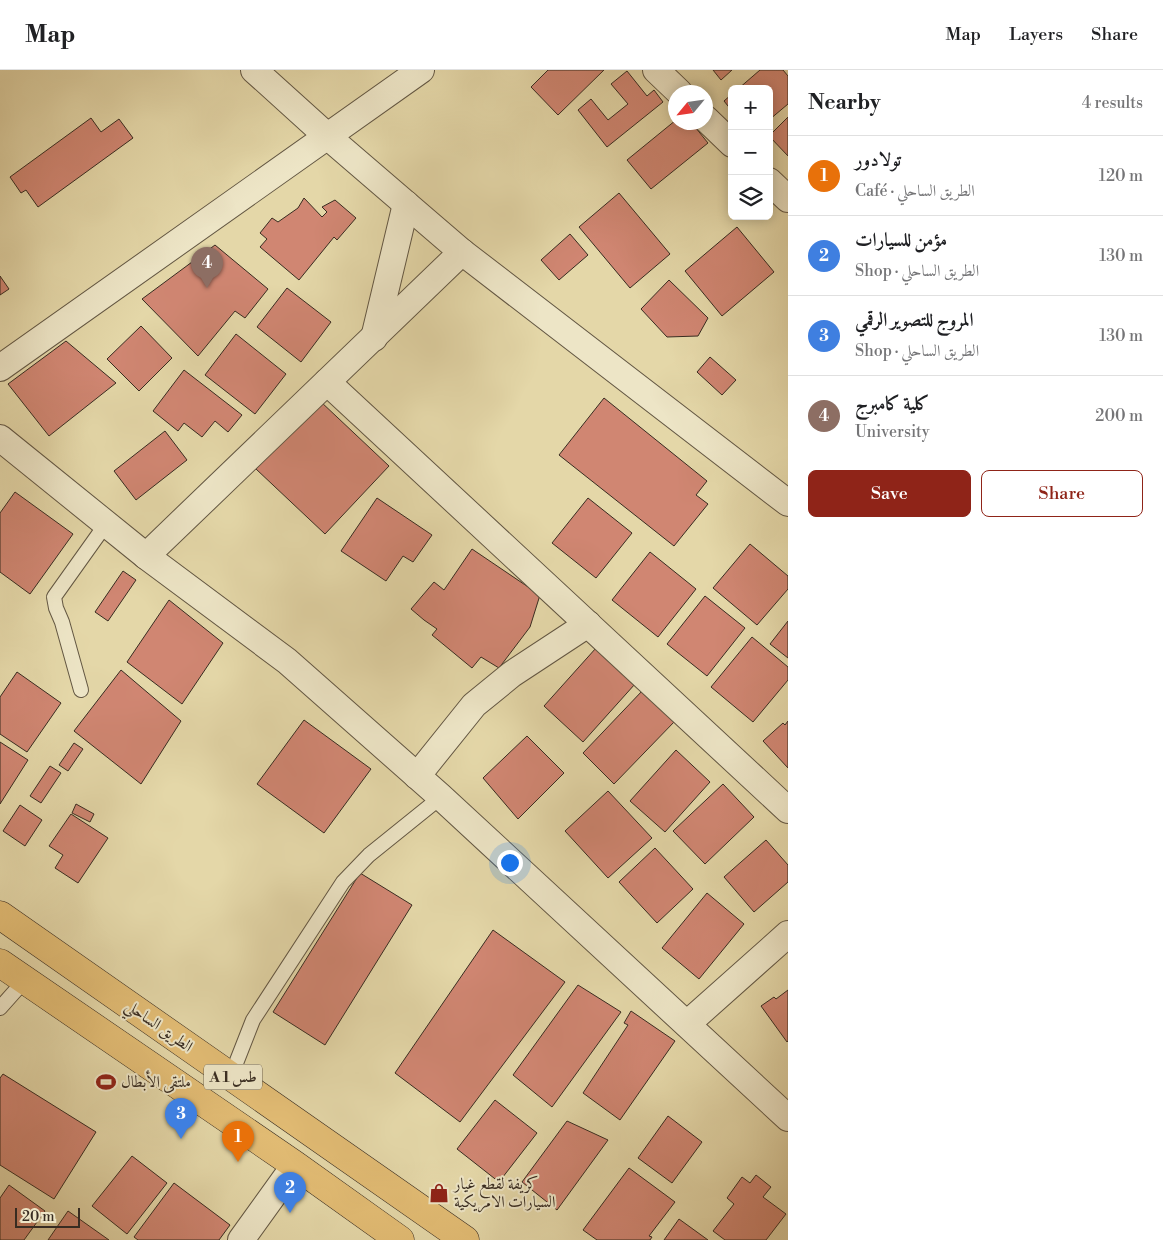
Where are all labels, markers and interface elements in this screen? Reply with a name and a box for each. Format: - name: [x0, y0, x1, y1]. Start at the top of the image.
- text: Map: [25, 20, 75, 50]
- text: Map: [946, 23, 981, 46]
- text: Layers: [1009, 23, 1063, 46]
- text: Share: [1091, 23, 1138, 46]
- north arrow: [668, 85, 713, 130]
- map controls: [728, 85, 773, 220]
- button: +: [728, 85, 773, 130]
- text: Nearby: [808, 90, 881, 116]
- text: 4 results: [1082, 93, 1143, 113]
- button: −: [728, 130, 773, 175]
- text: تولادور: [855, 148, 901, 172]
- text: 1: [820, 166, 828, 186]
- text: 120 m: [1099, 166, 1143, 186]
- button: layers: [728, 175, 773, 220]
- text: Café · الطريق الساحلي: [855, 181, 975, 201]
- text: مؤمن للسيارات: [855, 228, 947, 252]
- text: 2: [819, 246, 829, 266]
- text: 130 m: [1099, 246, 1143, 266]
- pin: 4: [191, 247, 223, 288]
- text: Shop · الطريق الساحلي: [855, 261, 979, 281]
- text: المروج للتصوير الرقمي: [855, 308, 974, 332]
- text: 3: [819, 326, 829, 346]
- text: 130 m: [1099, 326, 1143, 346]
- text: Shop · الطريق الساحلي: [855, 341, 979, 361]
- text: كلية كامبرج: [855, 392, 930, 416]
- text: 4: [819, 406, 829, 426]
- text: 200 m: [1095, 406, 1143, 426]
- text: University: [855, 422, 929, 442]
- button: Save: [808, 470, 971, 517]
- button: Share: [981, 470, 1143, 517]
- your location: [497, 850, 523, 876]
- street label: الطريق الساحلي: [118, 995, 197, 1061]
- road number: A 1 طس: [204, 1064, 262, 1090]
- place label: ملتقى الأبطال: [121, 1070, 191, 1093]
- sports icon: ملتقى الأبطال: [95, 1071, 117, 1093]
- pin: 3: [165, 1098, 197, 1139]
- pin: 1: [222, 1121, 254, 1162]
- pin: 2: [274, 1172, 306, 1213]
- place label: كريفة لقطع غيار السيارات الامريكية: [452, 1174, 556, 1213]
- shop icon: كريفة لقطع غيار السيارات الامريكية: [428, 1182, 450, 1204]
- scale bar: [15, 1205, 80, 1228]
- text: 20 m: [22, 1208, 54, 1226]

